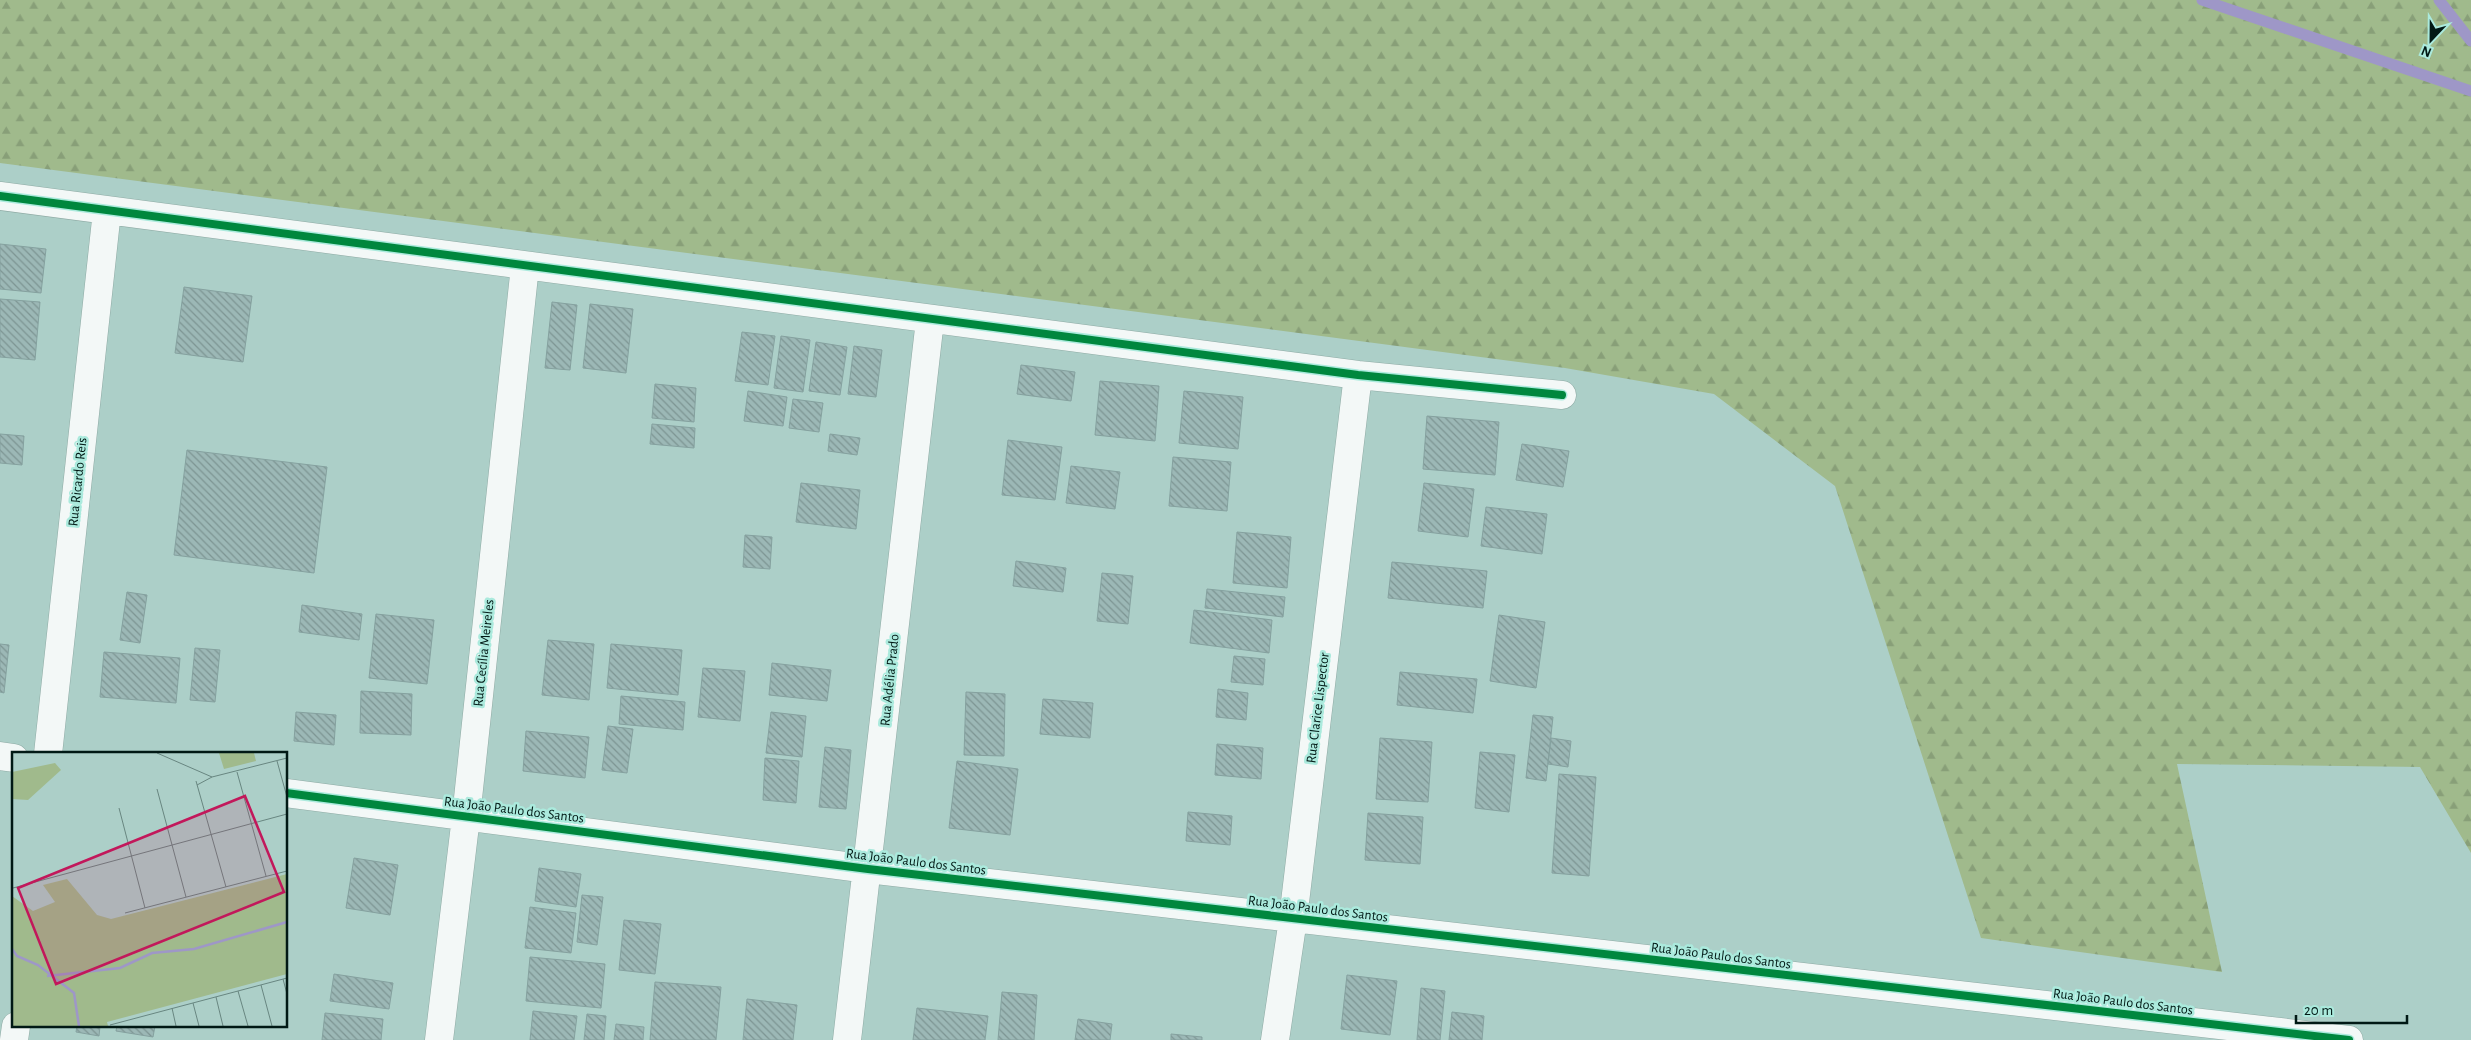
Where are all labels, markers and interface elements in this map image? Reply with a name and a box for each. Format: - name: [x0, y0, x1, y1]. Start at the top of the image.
- north arrow: [2406, 15, 2456, 65]
- text: N: [2419, 43, 2434, 59]
- street label: Rua Ricardo Reis: [66, 437, 90, 527]
- street label: Rua Cecília Meireles: [471, 599, 497, 707]
- street label: Rua Adélia Prado: [878, 633, 902, 727]
- street label: Rua Clarice Lispector: [1304, 651, 1332, 764]
- inset map: [12, 752, 288, 1028]
- street label: Rua João Paulo dos Santos: [443, 794, 585, 826]
- street label: Rua João Paulo dos Santos: [845, 846, 987, 878]
- street label: Rua João Paulo dos Santos: [1247, 893, 1389, 925]
- street label: Rua João Paulo dos Santos: [1650, 940, 1792, 972]
- street label: Rua João Paulo dos Santos: [2052, 986, 2194, 1018]
- scale bar: [2296, 992, 2407, 1024]
- text: 20 m: [2304, 1003, 2333, 1018]

